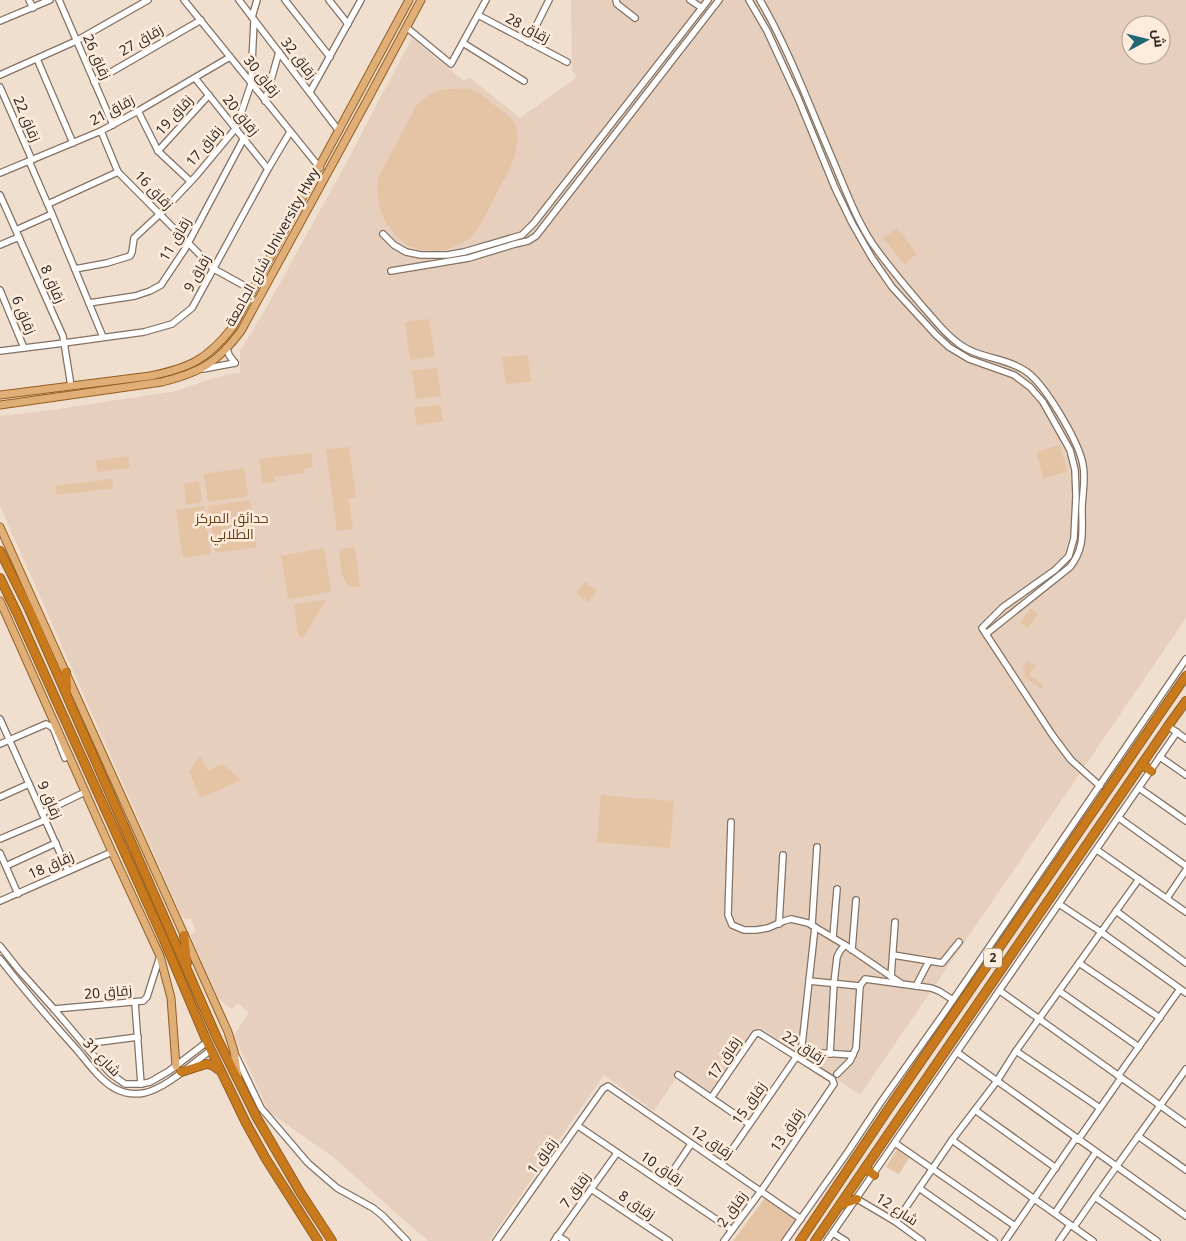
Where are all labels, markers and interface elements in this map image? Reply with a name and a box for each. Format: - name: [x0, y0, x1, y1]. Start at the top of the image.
- street label: زقاق 28: [503, 8, 554, 47]
- north arrow: [1121, 15, 1171, 65]
- street label: زقاق 27: [115, 19, 166, 60]
- text: ش: [1149, 28, 1170, 48]
- street label: زقاق 26: [79, 31, 116, 83]
- street label: زقاق 32: [277, 33, 322, 82]
- street label: زقاق 30: [240, 51, 285, 100]
- street label: زقاق 21: [86, 90, 137, 129]
- street label: زقاق 19: [150, 90, 197, 139]
- street label: زقاق 20: [219, 90, 264, 139]
- street label: زقاق 22: [9, 93, 46, 145]
- street label: زقاق 17: [181, 121, 226, 170]
- street label: شارع الجامعة University Hwy: [220, 163, 324, 329]
- street label: زقاق 16: [131, 166, 178, 214]
- street label: زقاق 11: [154, 213, 195, 264]
- street label: زقاق 9: [179, 251, 215, 295]
- street label: زقاق 8: [37, 262, 70, 306]
- street label: زقاق 6: [8, 293, 41, 337]
- park label: حدائق المركز الطلابي: [194, 508, 269, 546]
- street label: زقاق 9: [34, 778, 67, 822]
- street label: زقاق 18: [25, 846, 77, 883]
- road number: 2: [984, 948, 1002, 968]
- street label: زقاق 20: [83, 980, 133, 1003]
- street label: زقاق 22: [779, 1026, 830, 1067]
- street label: زقاق 17: [702, 1032, 745, 1083]
- street label: شارع 31: [79, 1033, 125, 1080]
- street label: زقاق 15: [727, 1078, 770, 1128]
- street label: زقاق 13: [765, 1104, 808, 1155]
- street label: زقاق 12: [687, 1120, 738, 1163]
- street label: زقاق 1: [522, 1134, 561, 1177]
- street label: زقاق 10: [637, 1146, 688, 1189]
- street label: زقاق 7: [555, 1168, 594, 1211]
- street label: زقاق 8: [615, 1186, 659, 1224]
- street label: زقاق 2: [712, 1187, 751, 1230]
- street label: شارع 12: [872, 1188, 922, 1229]

